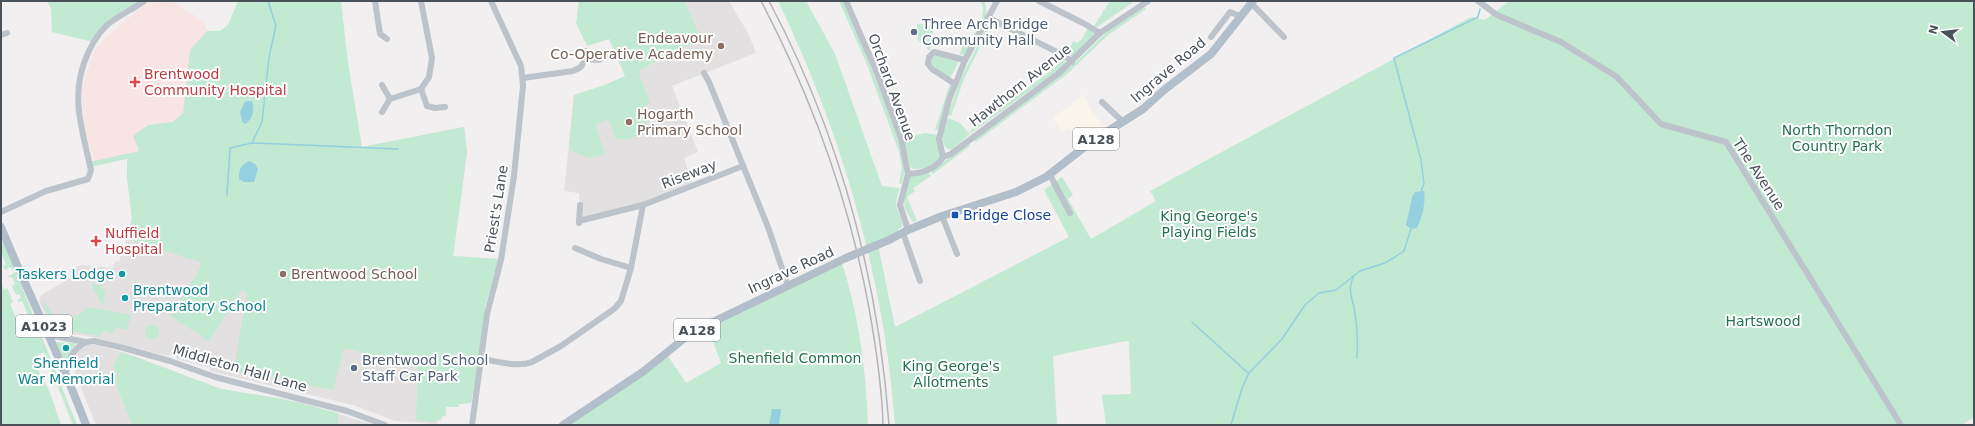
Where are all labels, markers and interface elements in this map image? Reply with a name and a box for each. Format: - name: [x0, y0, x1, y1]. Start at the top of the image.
- north arrow: [1923, 12, 1963, 52]
- place label: Three Arch Bridge Community Hall: [921, 16, 1048, 48]
- text: N: [1926, 23, 1941, 36]
- marker: Three Arch Bridge Community Hall: [909, 27, 919, 37]
- place label: Endeavour Co-Operative Academy: [550, 30, 713, 62]
- street label: Orchard Avenue: [865, 31, 919, 143]
- street label: Ingrave Road: [1127, 34, 1209, 106]
- street label: Hawthorn Avenue: [966, 40, 1074, 130]
- marker: Endeavour Co-Operative Academy: [716, 41, 726, 51]
- place label: Brentwood Community Hospital: [144, 66, 287, 98]
- marker: Brentwood Community Hospital: [129, 76, 141, 88]
- place label: Hogarth Primary School: [637, 106, 742, 138]
- marker: Hogarth Primary School: [624, 117, 634, 127]
- park label: North Thorndon Country Park: [1782, 122, 1892, 154]
- road number: A128: [1073, 128, 1119, 150]
- street label: The Avenue: [1729, 134, 1788, 213]
- street label: Riseway: [659, 156, 719, 192]
- street label: Priest's Lane: [481, 164, 511, 254]
- place label: Bridge Close: [963, 207, 1051, 223]
- park label: King George's Playing Fields: [1160, 208, 1258, 240]
- marker: Bridge Close: [950, 210, 960, 220]
- place label: Nuffield Hospital: [105, 225, 162, 257]
- marker: Nuffield Hospital: [90, 235, 102, 247]
- street label: Ingrave Road: [746, 243, 836, 297]
- place label: Taskers Lodge: [15, 266, 114, 282]
- place label: Brentwood School: [291, 266, 417, 282]
- marker: Taskers Lodge: [117, 269, 127, 279]
- marker: Brentwood School: [278, 269, 288, 279]
- place label: Brentwood Preparatory School: [133, 282, 266, 314]
- marker: Brentwood Preparatory School: [120, 293, 130, 303]
- park label: Hartswood: [1725, 313, 1801, 329]
- road number: A1023: [16, 315, 72, 337]
- road number: A128: [674, 319, 720, 341]
- street label: Middleton Hall Lane: [171, 341, 309, 395]
- marker: Shenfield War Memorial: [61, 343, 71, 353]
- park label: Shenfield Common: [729, 350, 861, 366]
- place label: Brentwood School Staff Car Park: [362, 352, 488, 384]
- place label: Shenfield War Memorial: [18, 355, 114, 387]
- park label: King George's Allotments: [902, 358, 1000, 390]
- marker: Brentwood School Staff Car Park: [349, 363, 359, 373]

